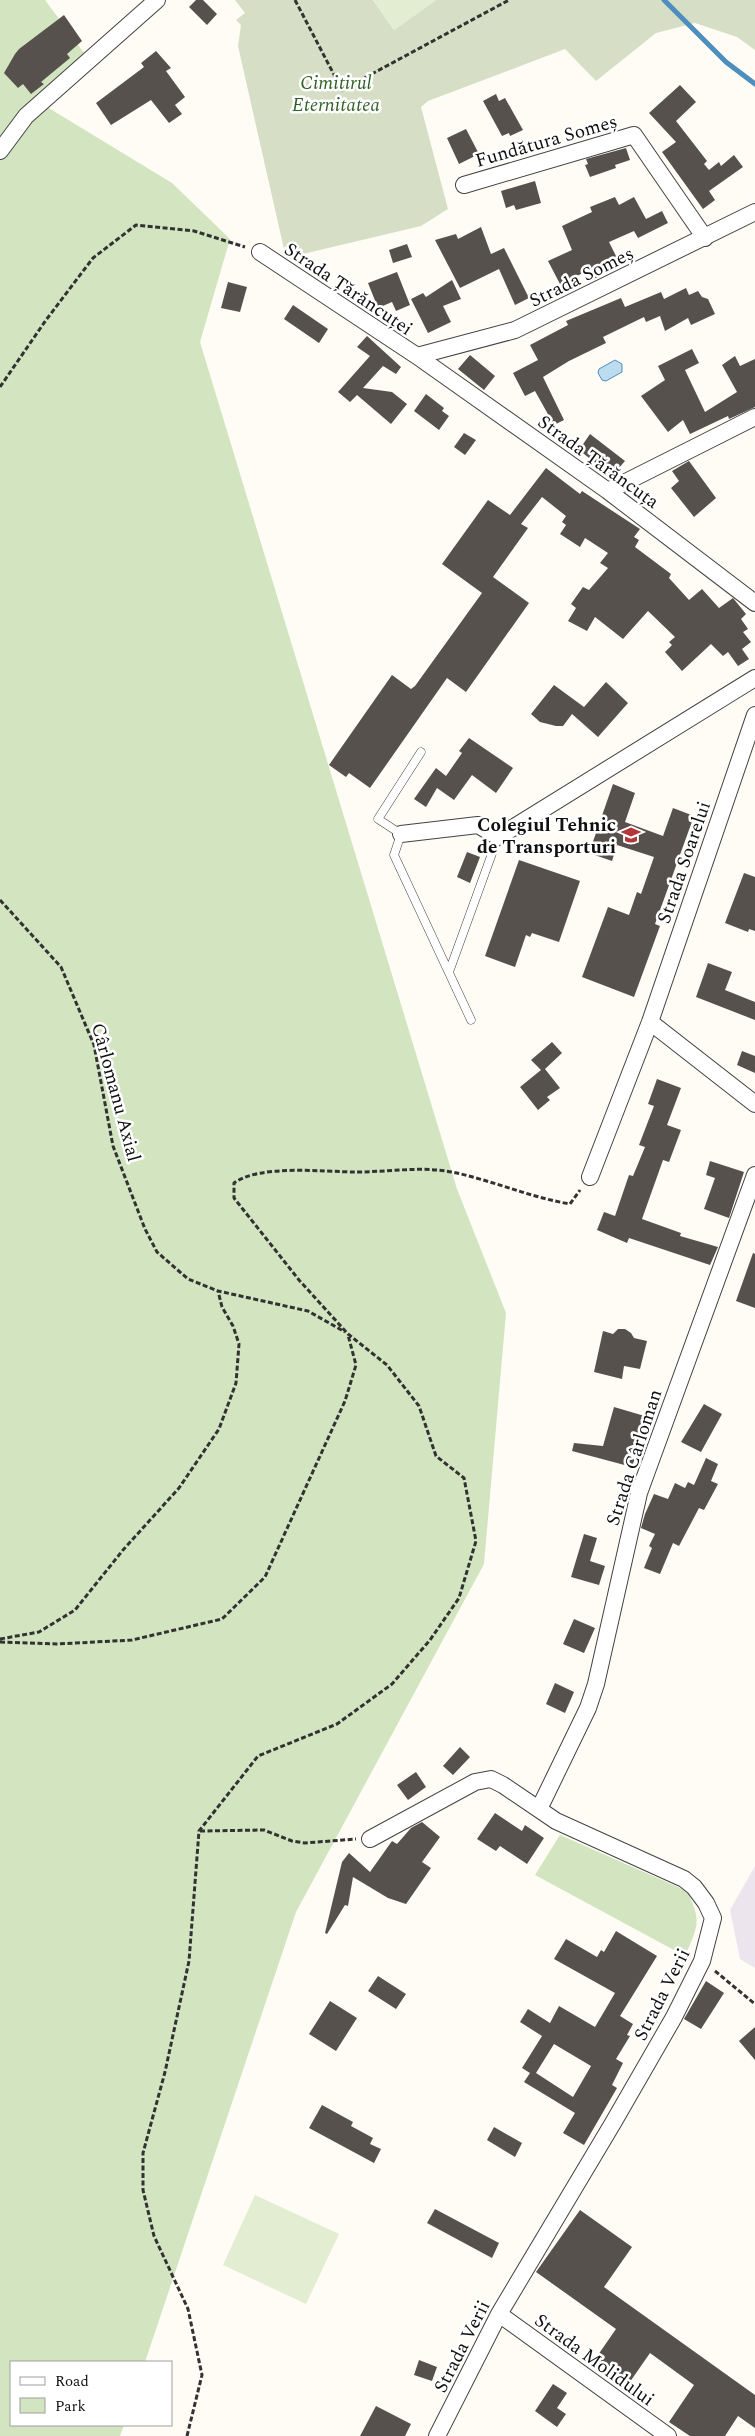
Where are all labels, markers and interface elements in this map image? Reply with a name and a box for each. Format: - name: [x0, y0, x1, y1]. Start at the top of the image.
- park label: Cimitirul Eternitatea: [292, 69, 380, 120]
- street label: Fundătura Someș: [472, 107, 621, 176]
- street label: Strada Țărăncuței: [278, 235, 418, 343]
- street label: Strada Someș: [524, 239, 639, 315]
- street label: Strada Țărăncuța: [531, 408, 665, 517]
- street label: Strada Soarelui: [650, 797, 719, 928]
- place label: Colegiul Tehnic de Transporturi: [477, 811, 616, 862]
- school or university icon: Colegiul Tehnic de Transporturi: [620, 824, 642, 846]
- street label: Cârlomanu Axial: [83, 1020, 148, 1165]
- street label: Strada Cârloman: [599, 1385, 670, 1529]
- street label: Strada Verii: [627, 1943, 698, 2046]
- street label: Strada Verii: [427, 2295, 498, 2398]
- street label: Strada Molidului: [528, 2307, 660, 2414]
- legend: [10, 2361, 172, 2426]
- text: Road: [55, 2370, 89, 2393]
- text: Park: [55, 2395, 86, 2418]

